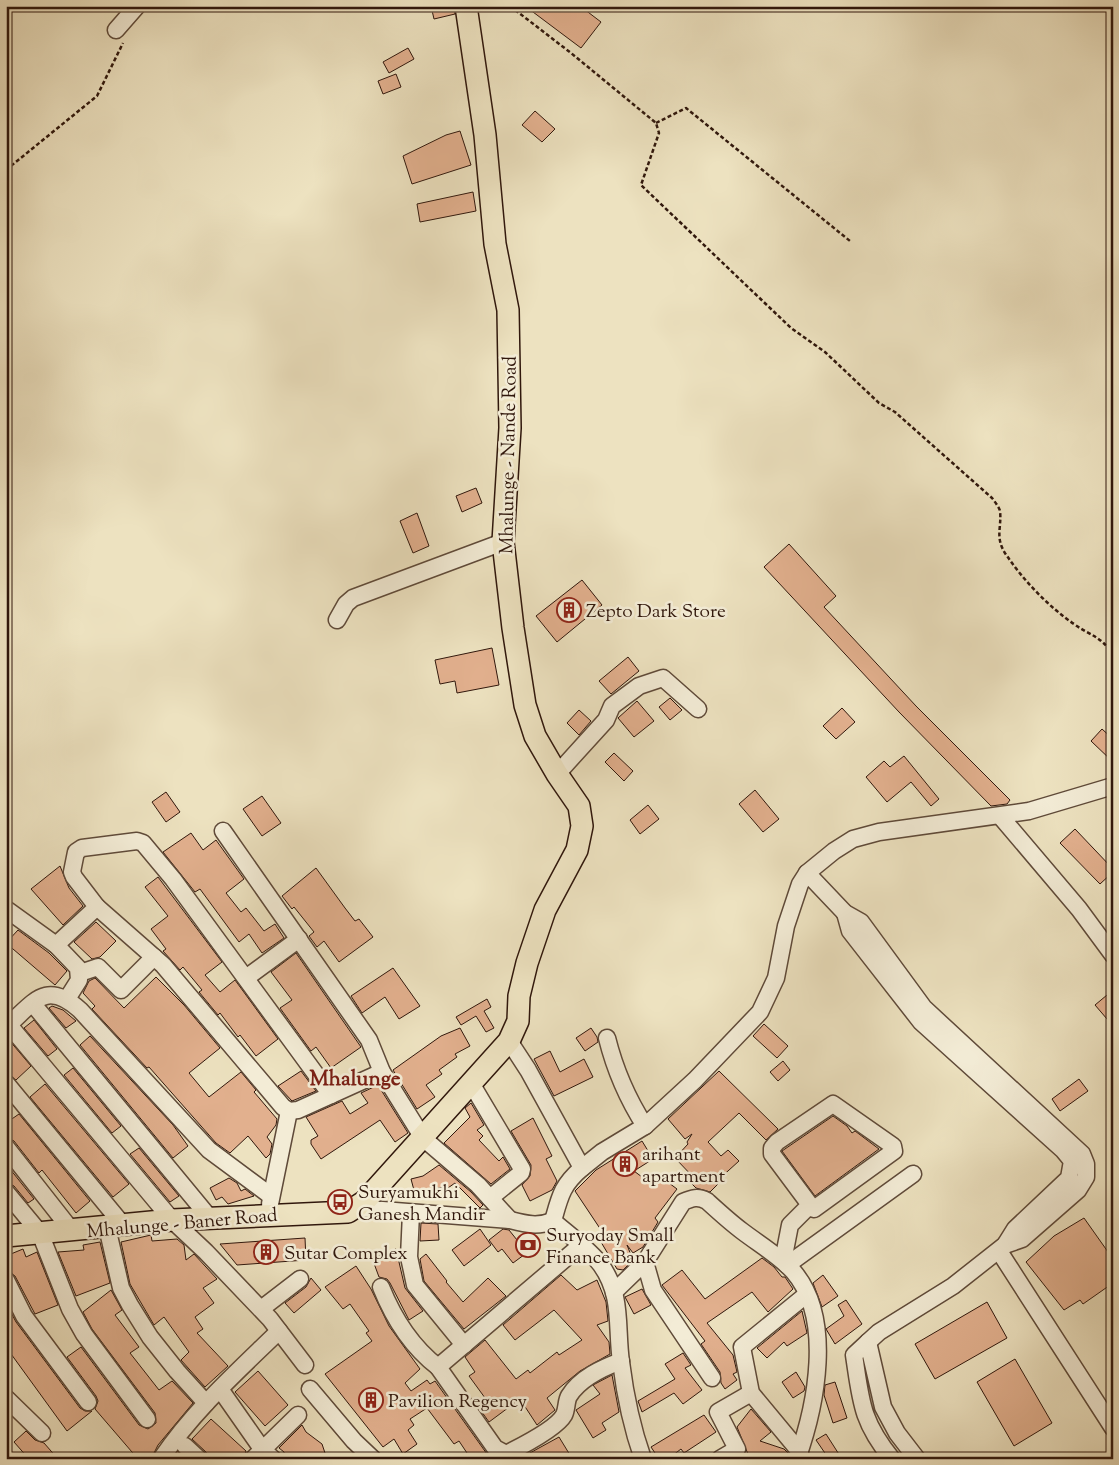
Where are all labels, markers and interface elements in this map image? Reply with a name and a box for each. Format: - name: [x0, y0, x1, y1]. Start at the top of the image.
- street label: Mhalunge - Nande Road: [494, 356, 525, 554]
- building icon: Zepto Dark Store: [556, 597, 582, 623]
- place label: Zepto Dark Store: [586, 599, 726, 626]
- district label: Mhalunge: [309, 1065, 401, 1095]
- place label: arihant apartment: [642, 1142, 726, 1191]
- building icon: arihant apartment: [612, 1151, 638, 1177]
- place label: Suryamukhi Ganesh Mandir: [358, 1180, 485, 1229]
- bus stop icon: Suryamukhi Ganesh Mandir: [327, 1189, 353, 1215]
- street label: Mhalunge - Baner Road: [86, 1203, 279, 1246]
- place label: Suryoday Small Finance Bank: [546, 1223, 674, 1272]
- bank icon: Suryoday Small Finance Bank: [515, 1232, 541, 1258]
- building icon: Sutar Complex: [253, 1239, 279, 1265]
- place label: Sutar Complex: [284, 1241, 408, 1268]
- building icon: Pavilion Regency: [358, 1387, 384, 1413]
- place label: Pavilion Regency: [388, 1389, 528, 1416]

